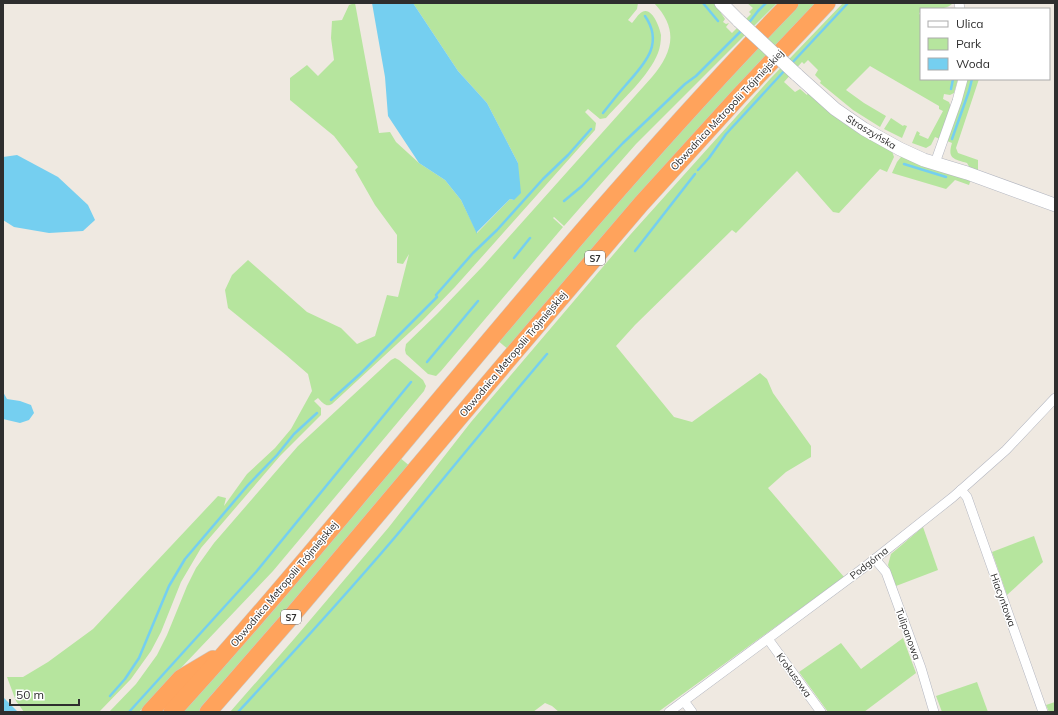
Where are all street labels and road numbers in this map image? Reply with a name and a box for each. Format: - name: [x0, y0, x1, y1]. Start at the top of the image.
- street label: Obwodnica Metropolii Trójmiejskiej: [668, 47, 786, 173]
- street label: Straszyńska: [843, 112, 899, 152]
- road number: S7: [585, 251, 605, 265]
- street label: Obwodnica Metropolii Trójmiejskiej: [457, 288, 569, 420]
- street label: Obwodnica Metropolii Trójmiejskiej: [228, 518, 340, 650]
- street label: Podgórna: [847, 544, 891, 582]
- street label: Hiacyntowa: [987, 572, 1019, 628]
- street label: Tulipanowa: [893, 606, 923, 662]
- road number: S7: [281, 610, 301, 624]
- street label: Krokusowa: [774, 650, 814, 700]

